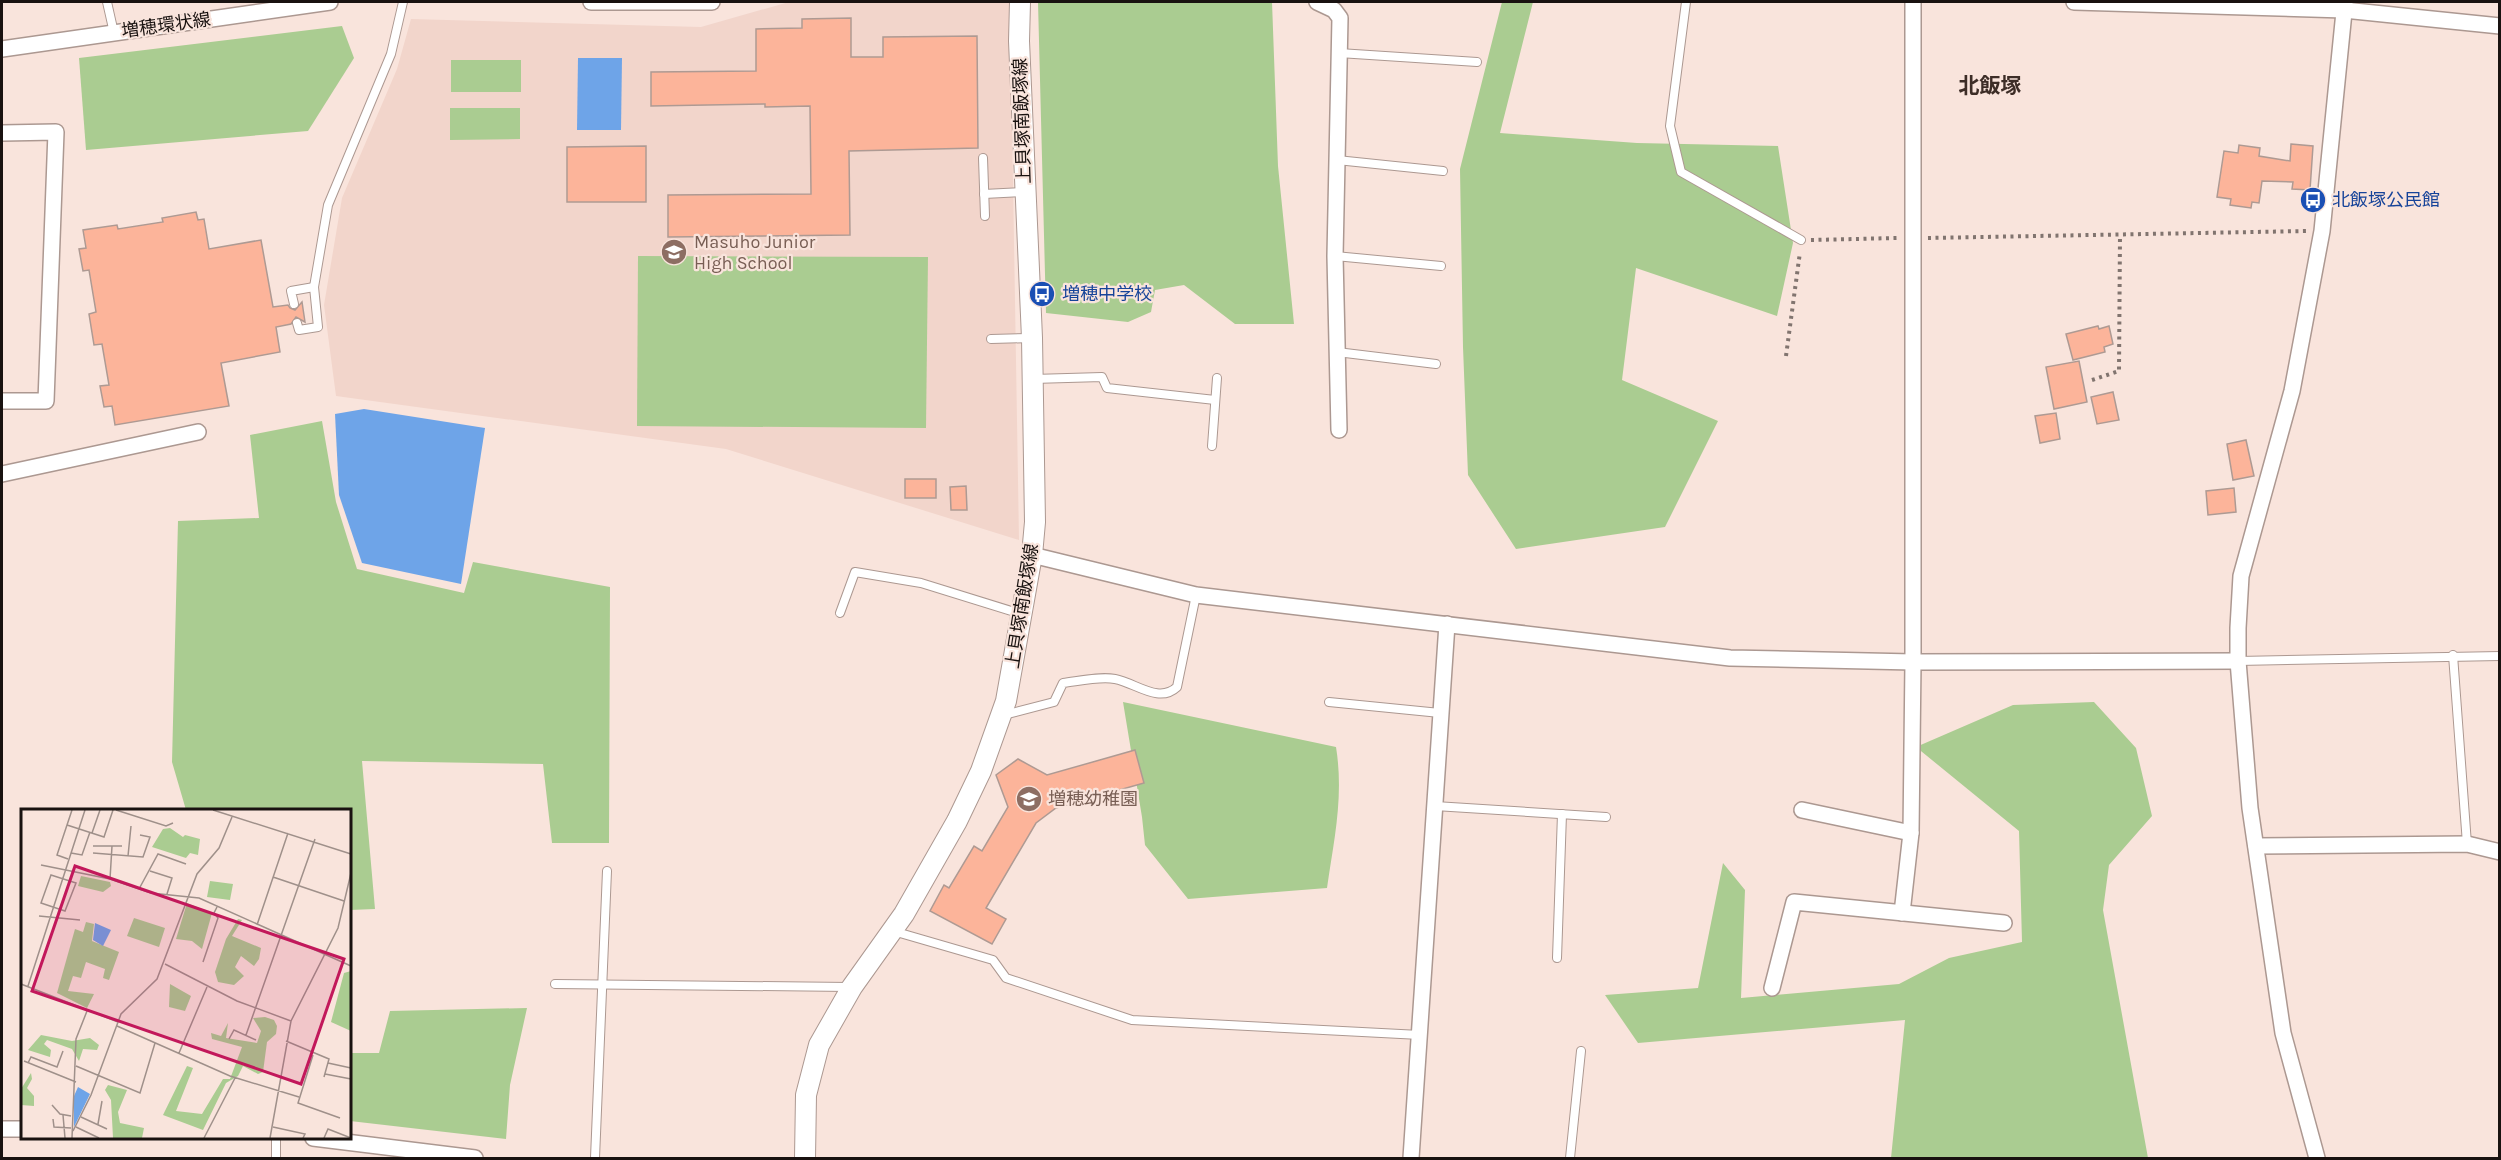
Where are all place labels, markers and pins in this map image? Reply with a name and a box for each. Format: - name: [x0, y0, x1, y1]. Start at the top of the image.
- bus stop icon: 北飯塚公民館: [2298, 185, 2328, 215]
- place label: 北飯塚公民館: [2332, 189, 2440, 211]
- place label: Masuho Junior High School: [694, 231, 816, 274]
- school or university icon: Masuho Junior High School: [659, 237, 689, 267]
- bus stop icon: 増穂中学校: [1027, 279, 1057, 309]
- place label: 増穂中学校: [1062, 283, 1152, 305]
- school or university icon: 増穂幼稚園: [1014, 784, 1044, 814]
- place label: 増穂幼稚園: [1048, 788, 1138, 810]

